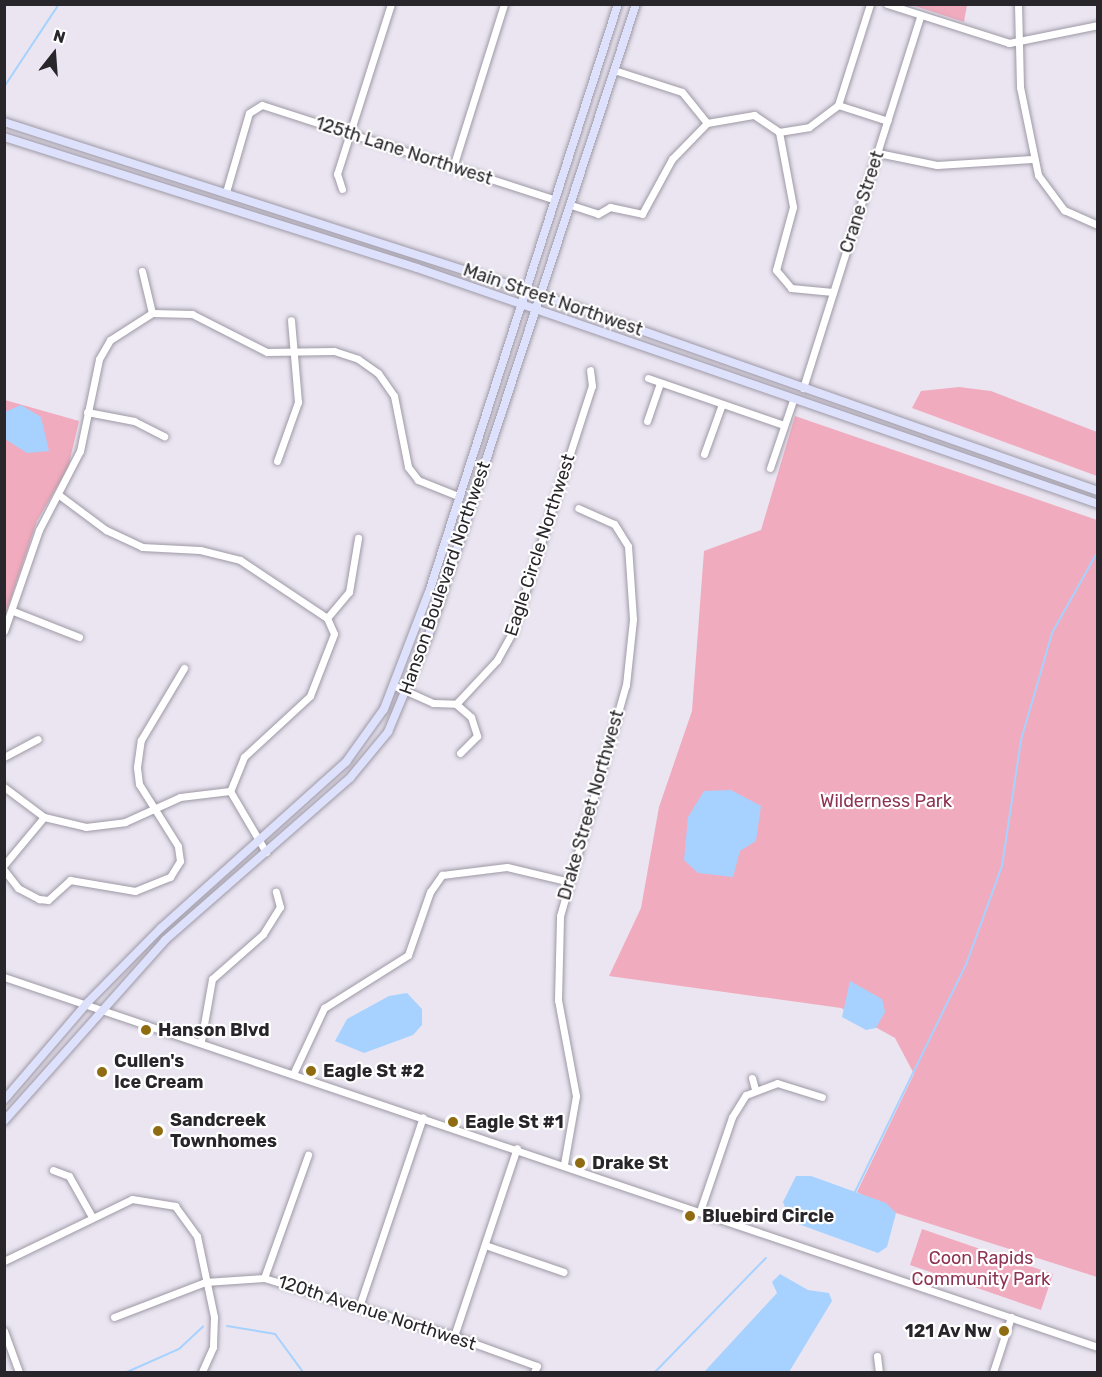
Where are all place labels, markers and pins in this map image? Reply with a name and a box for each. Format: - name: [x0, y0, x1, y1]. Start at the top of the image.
- place label: Hanson Blvd: [158, 1019, 270, 1041]
- marker: Hanson Blvd: [139, 1023, 153, 1037]
- place label: Cullen's Ice Cream: [114, 1051, 204, 1094]
- place label: Eagle St #2: [323, 1060, 424, 1082]
- marker: Eagle St #2: [304, 1064, 318, 1078]
- marker: Cullen's Ice Cream: [95, 1065, 109, 1079]
- place label: Sandcreek Townhomes: [170, 1110, 277, 1152]
- place label: Eagle St #1: [465, 1111, 564, 1133]
- marker: Eagle St #1: [446, 1115, 460, 1129]
- marker: Sandcreek Townhomes: [151, 1124, 165, 1138]
- place label: Drake St: [592, 1152, 669, 1174]
- marker: Drake St: [573, 1156, 587, 1170]
- place label: Bluebird Circle: [702, 1205, 834, 1227]
- marker: Bluebird Circle: [683, 1209, 697, 1223]
- place label: 121 Av Nw: [904, 1320, 992, 1342]
- marker: 121 Av Nw: [997, 1324, 1011, 1338]

